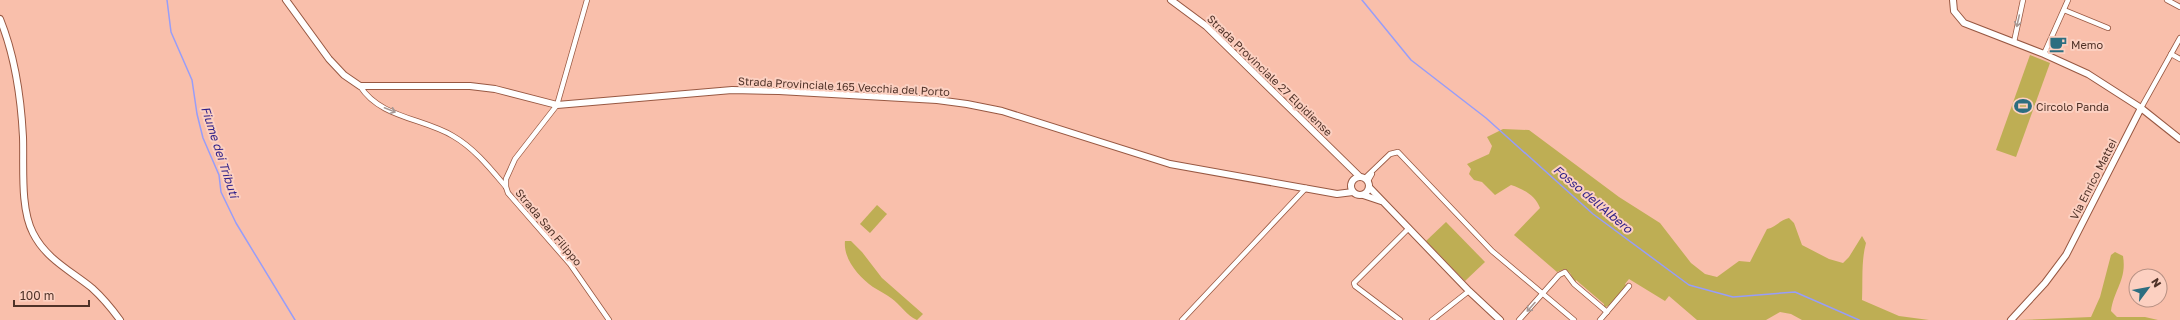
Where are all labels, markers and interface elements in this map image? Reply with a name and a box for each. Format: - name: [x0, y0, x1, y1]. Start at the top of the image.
- street label: Strada Provinciale 27 Elpidiense: [1205, 12, 1335, 138]
- one-way arrow: [2014, 14, 2022, 27]
- cafe icon: Memo: [2048, 34, 2068, 54]
- place label: Memo: [2071, 38, 2104, 51]
- street label: Strada Provinciale 165 Vecchia del Porto: [738, 74, 951, 98]
- sports icon: Circolo Panda: [2013, 96, 2033, 116]
- place label: Circolo Panda: [2036, 100, 2109, 113]
- water label: Fiume dei Tributi: [198, 104, 242, 202]
- one-way arrow: [383, 107, 395, 115]
- street label: Via Enrico Mattei: [2067, 136, 2119, 222]
- water label: Fosso dell'Albero: [1551, 162, 1636, 237]
- street label: Strada San Filippo: [513, 186, 585, 268]
- north arrow: [2128, 268, 2168, 308]
- text: N: [2149, 275, 2165, 289]
- scale bar: [14, 282, 89, 308]
- text: 100 m: [20, 288, 54, 303]
- one-way arrow: [1526, 302, 1536, 312]

